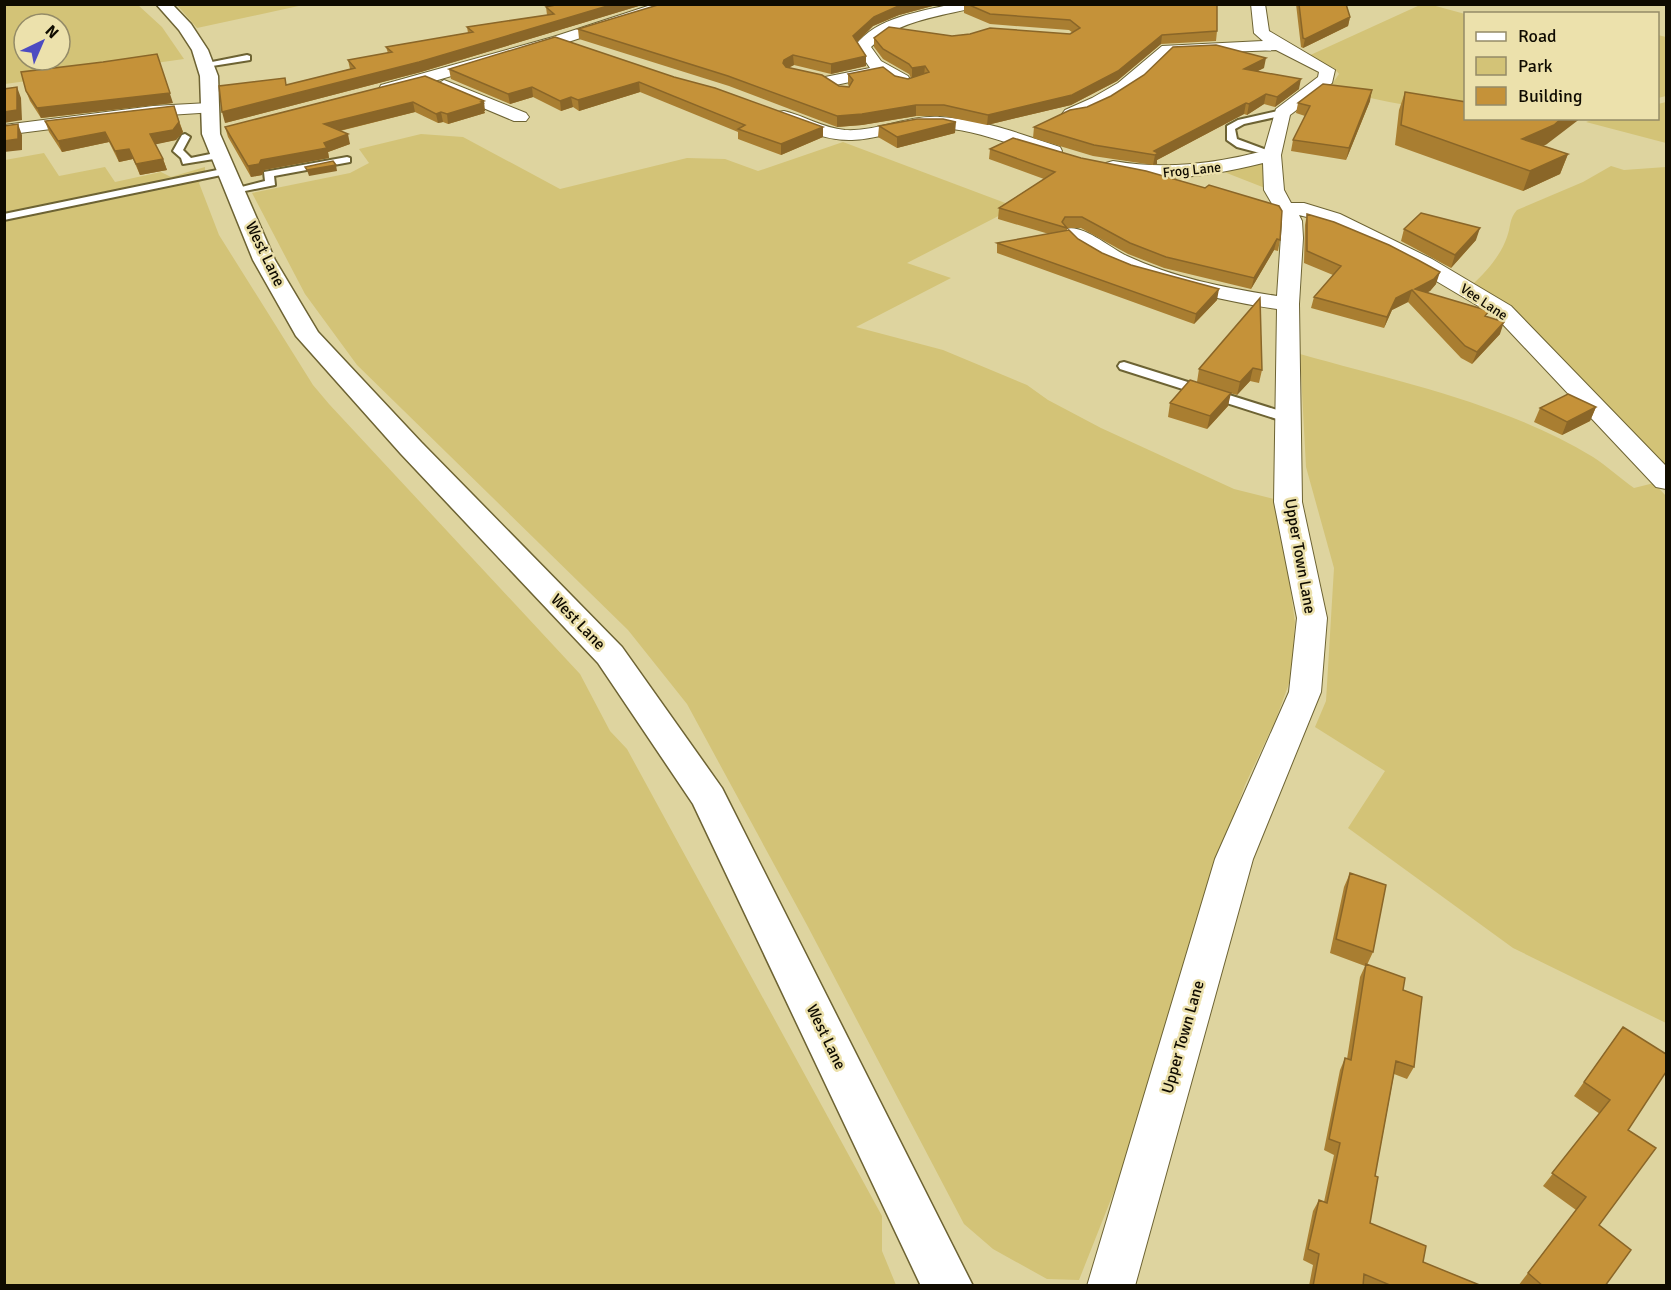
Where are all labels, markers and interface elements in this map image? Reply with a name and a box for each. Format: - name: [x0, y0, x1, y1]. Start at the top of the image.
- north arrow: [12, 12, 72, 72]
- legend: [1464, 12, 1659, 120]
- text: N: [41, 21, 63, 43]
- text: Road: [1518, 25, 1557, 47]
- text: Park: [1518, 55, 1553, 77]
- text: Building: [1518, 85, 1582, 107]
- street label: Frog Lane: [1162, 158, 1222, 182]
- street label: West Lane: [241, 218, 289, 290]
- street label: Vee Lane: [1457, 280, 1511, 324]
- street label: Upper Town Lane: [1280, 497, 1320, 615]
- street label: West Lane: [546, 590, 610, 654]
- street label: Upper Town Lane: [1157, 978, 1209, 1096]
- street label: West Lane: [802, 1001, 850, 1073]

